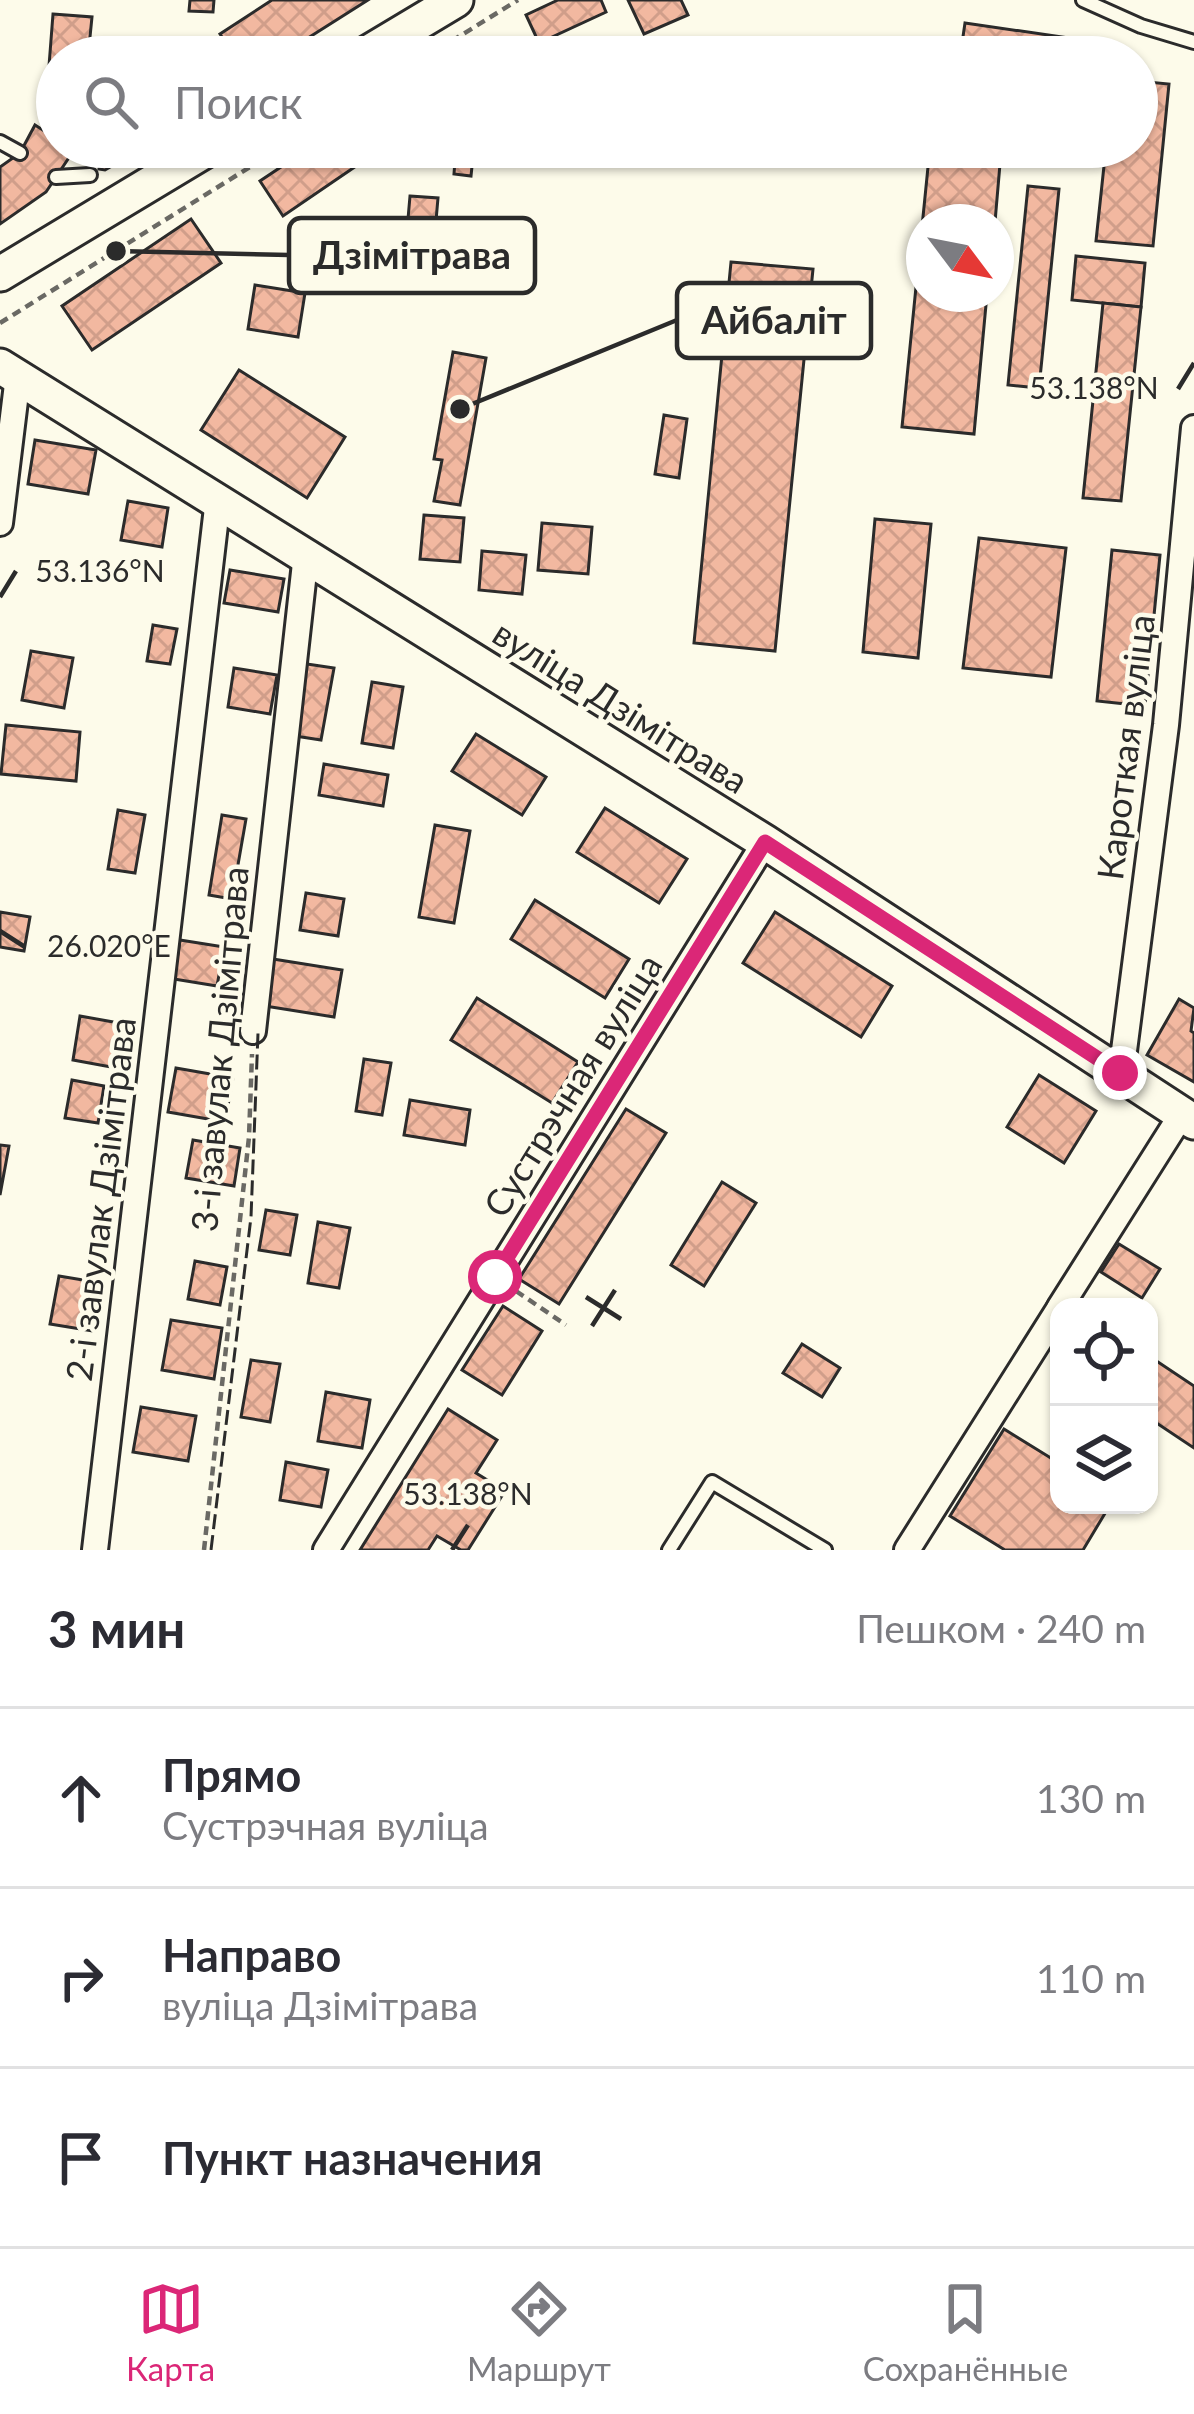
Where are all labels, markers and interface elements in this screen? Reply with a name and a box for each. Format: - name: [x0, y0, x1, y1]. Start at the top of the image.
- search box: [36, 36, 1158, 168]
- icon: search: [78, 69, 144, 135]
- text: Поиск: [174, 75, 303, 129]
- north arrow: [906, 204, 1014, 312]
- callout: Дзімітрава: [289, 218, 535, 293]
- text: Дзімітрава: [313, 231, 511, 277]
- callout: Айбаліт: [677, 283, 871, 358]
- text: Айбаліт: [700, 296, 847, 342]
- text: 53.138°N: [1029, 369, 1159, 405]
- text: 53.136°N: [35, 552, 165, 588]
- street label: вуліца Дзімітрава: [486, 610, 756, 802]
- street label: Кароткая вуліца: [1087, 612, 1163, 882]
- street label: 3-і завулак Дзімітрава: [181, 865, 257, 1233]
- text: 26.020°E: [47, 927, 171, 963]
- street label: Сустрэчная вуліца: [473, 946, 671, 1224]
- street label: 2-і завулак Дзімітрава: [56, 1015, 144, 1383]
- route end: [1093, 1046, 1147, 1100]
- route start: [468, 1250, 522, 1304]
- map controls: [1050, 1298, 1158, 1514]
- button: locate: [1050, 1298, 1158, 1406]
- button: layers: [1050, 1406, 1158, 1514]
- text: 53.138°N: [403, 1475, 533, 1511]
- text: 3 мин: [48, 1598, 185, 1659]
- text: Пешком · 240 m: [856, 1605, 1146, 1651]
- text: Прямо: [162, 1748, 301, 1802]
- icon: ahead: [48, 1765, 114, 1831]
- text: 130 m: [1036, 1775, 1146, 1821]
- text: Сустрэчная вуліца: [162, 1802, 489, 1848]
- text: Направо: [162, 1928, 341, 1982]
- icon: right: [48, 1945, 114, 2011]
- text: 110 m: [1036, 1955, 1146, 2001]
- text: вуліца Дзімітрава: [162, 1982, 478, 2028]
- icon: arrive: [48, 2125, 114, 2191]
- text: Пункт назначения: [162, 2131, 543, 2185]
- tab: Карта: [126, 2276, 215, 2388]
- tab: Маршрут: [467, 2276, 611, 2388]
- tab: Сохранённые: [863, 2276, 1068, 2388]

